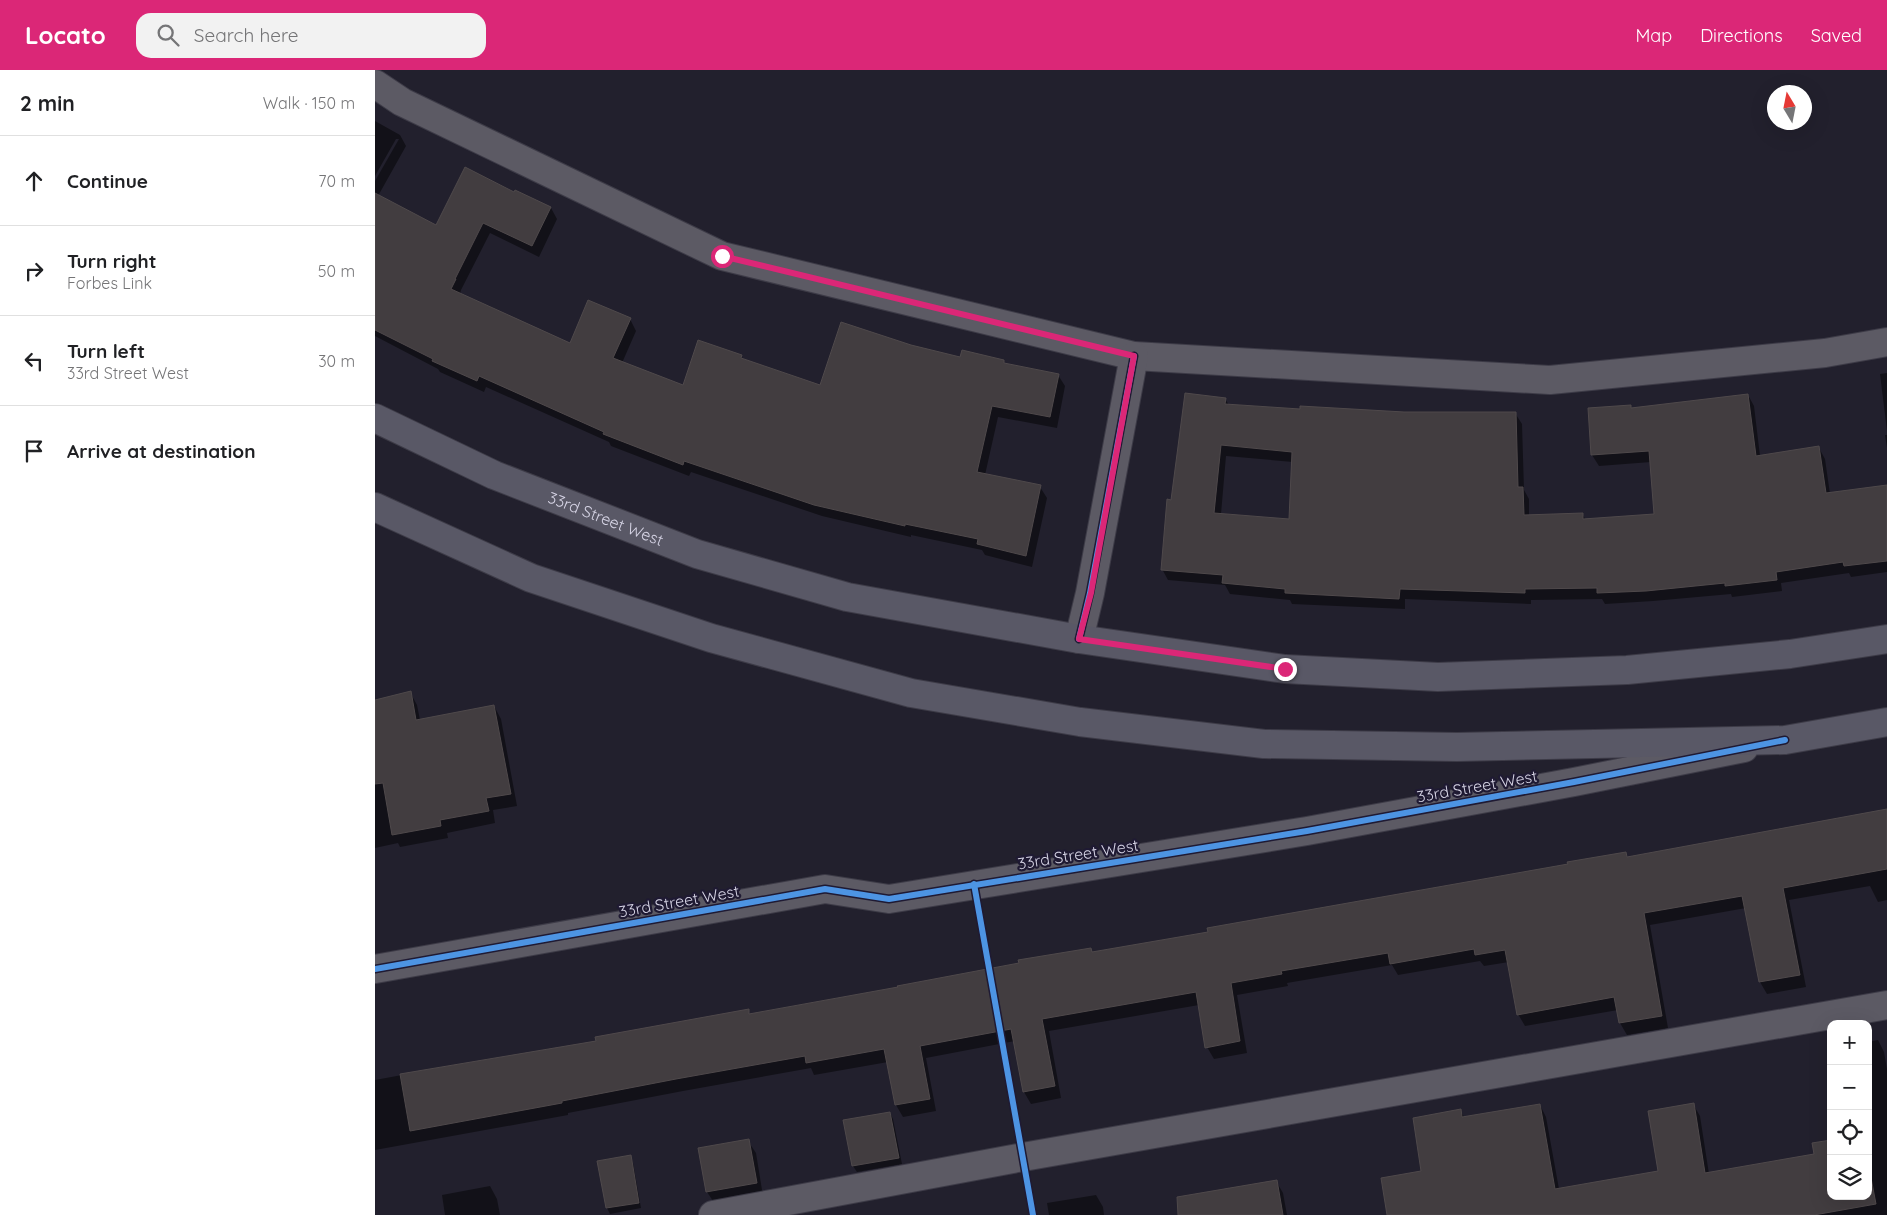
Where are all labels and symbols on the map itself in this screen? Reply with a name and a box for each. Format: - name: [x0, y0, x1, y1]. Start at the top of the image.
- north arrow: [1767, 85, 1812, 130]
- route start: [711, 245, 734, 268]
- street label: 33rd Street West: [545, 487, 666, 550]
- route end: [1274, 658, 1297, 681]
- street label: 33rd Street West: [1415, 766, 1539, 806]
- street label: 33rd Street West: [1016, 835, 1140, 873]
- street label: 33rd Street West: [617, 881, 741, 921]

